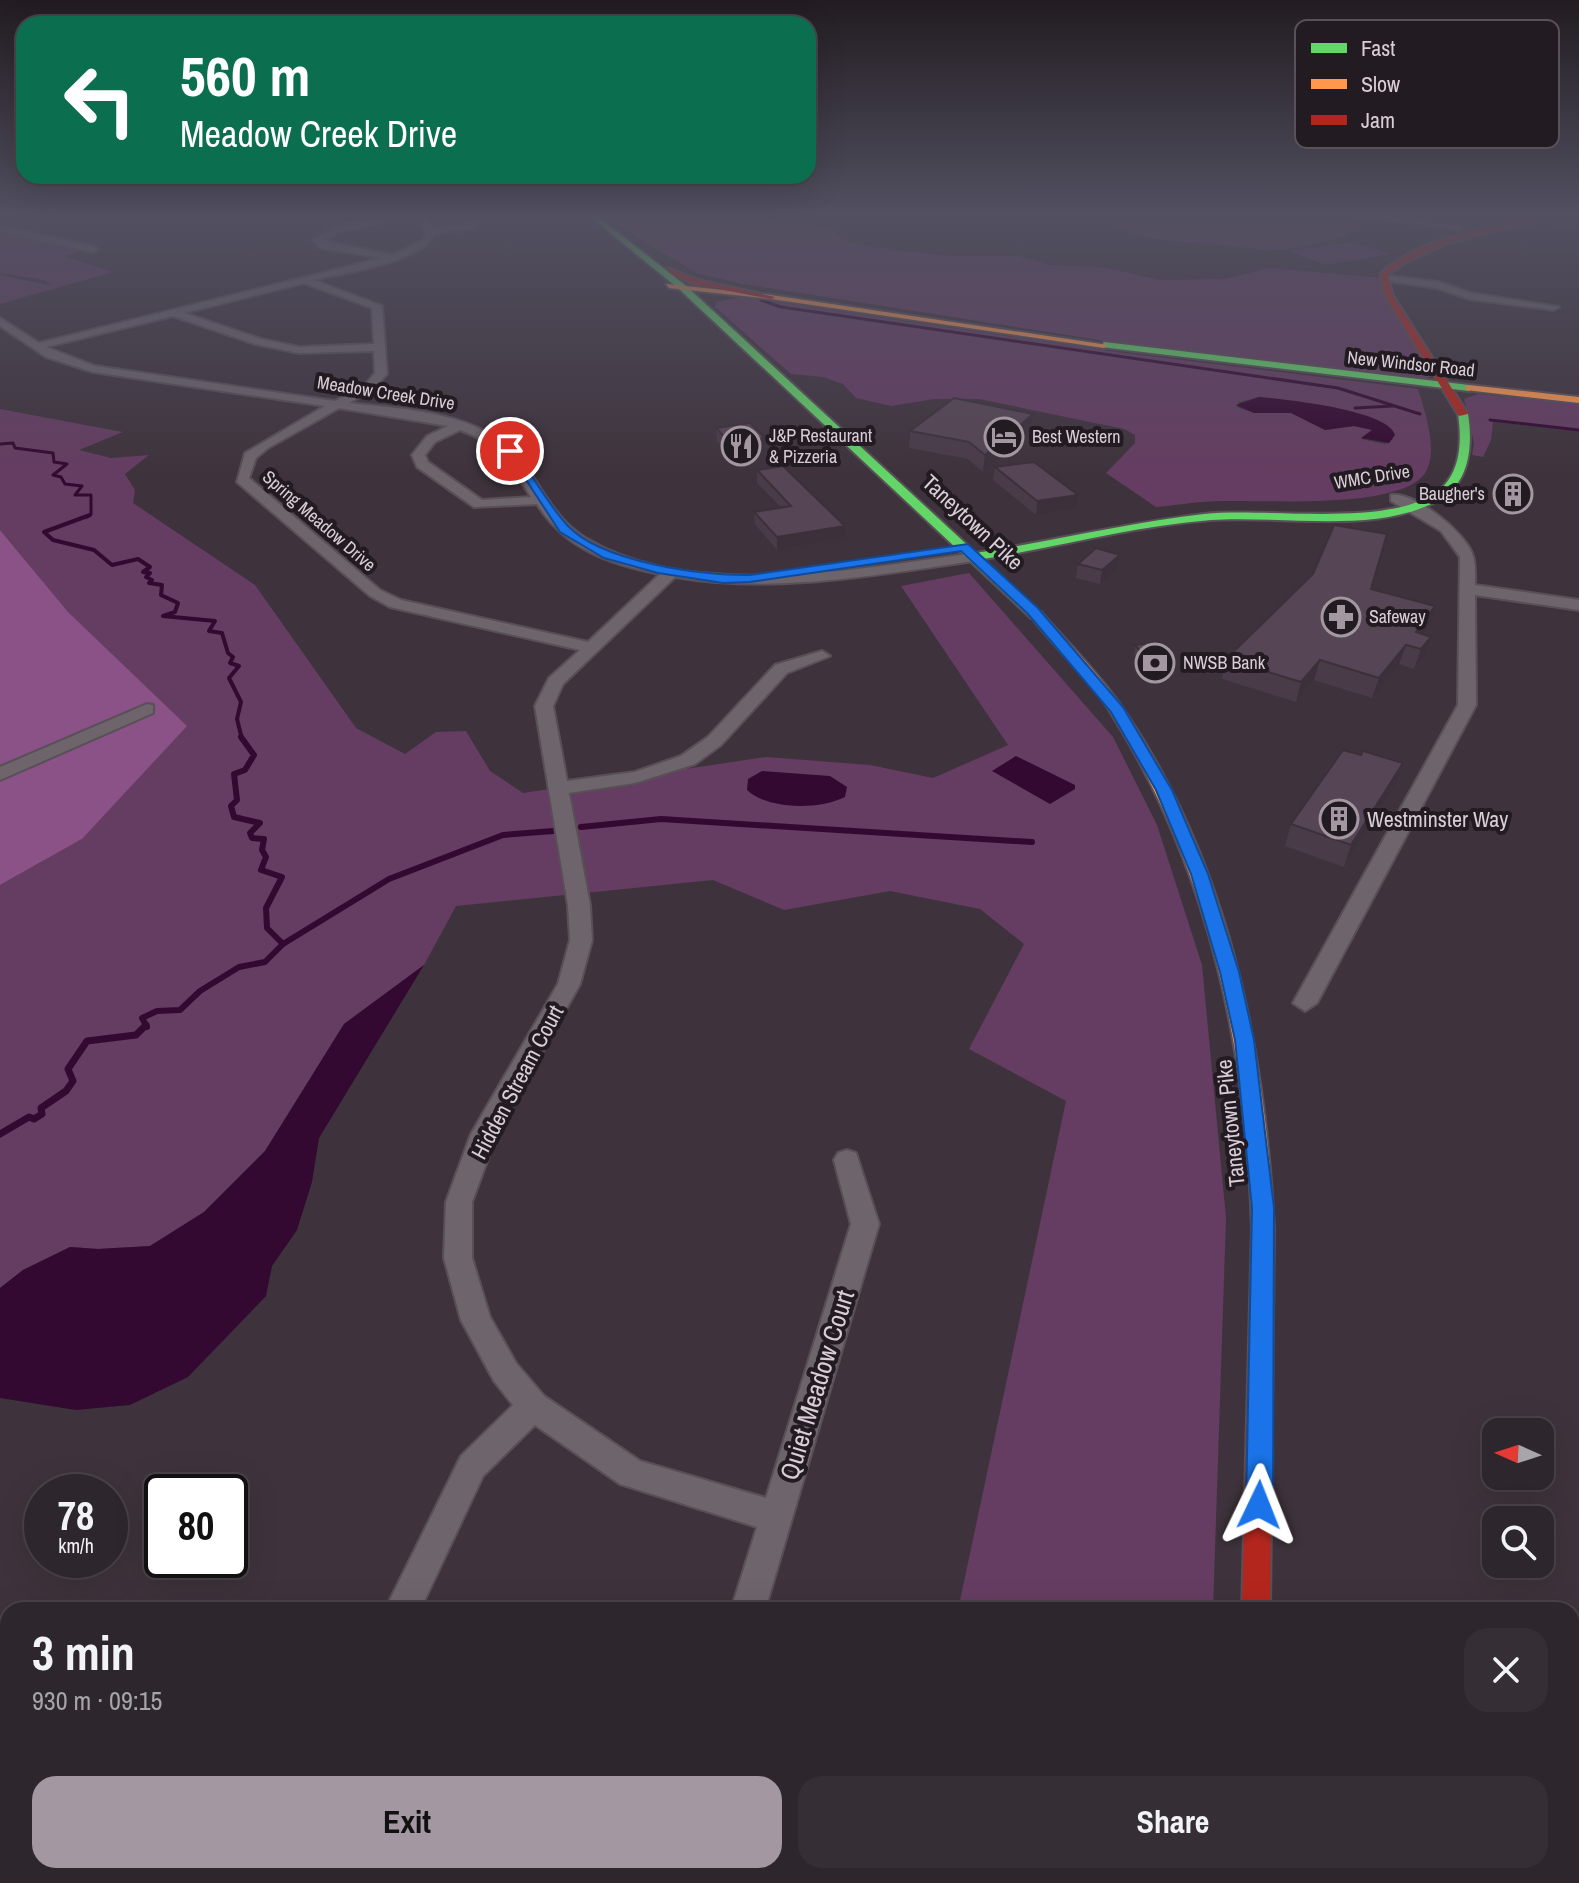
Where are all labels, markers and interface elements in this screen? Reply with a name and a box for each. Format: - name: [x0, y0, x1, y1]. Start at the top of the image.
- legend: [1295, 20, 1559, 148]
- text: Fast: [1361, 33, 1395, 63]
- text: 560 m: [180, 38, 310, 113]
- icon: left: [48, 48, 152, 152]
- text: Slow: [1361, 69, 1400, 99]
- text: Jam: [1361, 105, 1395, 135]
- text: Meadow Creek Drive: [180, 110, 457, 158]
- street label: New Windsor Road: [1346, 344, 1476, 383]
- street label: Meadow Creek Drive: [316, 369, 456, 416]
- hotel icon: Best Western: [983, 416, 1025, 458]
- pin: [476, 417, 544, 485]
- place label: J&P Restaurant & Pizzeria: [769, 423, 872, 469]
- place label: Best Western: [1032, 424, 1120, 449]
- restaurant icon: J&P Restaurant & Pizzeria: [720, 425, 762, 467]
- icon: arrive: [488, 429, 532, 473]
- street label: WMC Drive: [1332, 458, 1412, 495]
- street label: Spring Meadow Drive: [257, 464, 381, 577]
- street label: Taneytown Pike: [916, 467, 1030, 577]
- building icon: Baugher's: [1492, 473, 1534, 515]
- place label: Baugher's: [1419, 481, 1485, 506]
- pharmacy icon: Safeway: [1320, 596, 1362, 638]
- place label: Safeway: [1369, 604, 1426, 629]
- bank icon: NWSB Bank: [1134, 642, 1176, 684]
- place label: NWSB Bank: [1183, 650, 1266, 675]
- building icon: Westminster Way: [1318, 798, 1360, 840]
- place label: Westminster Way: [1367, 804, 1508, 834]
- street label: Hidden Stream Court: [464, 1000, 570, 1164]
- street label: Taneytown Pike: [1208, 1058, 1252, 1188]
- street label: Quiet Meadow Court: [771, 1286, 862, 1484]
- north arrow: [1482, 1418, 1554, 1490]
- map controls: [1482, 1418, 1554, 1578]
- position arrow: [1217, 1463, 1301, 1547]
- speed limit sign: 80: [144, 1474, 248, 1578]
- text: 78: [58, 1489, 94, 1542]
- button: search: [1482, 1506, 1554, 1578]
- text: km/h: [58, 1532, 94, 1559]
- text: 3 min: [32, 1620, 135, 1685]
- button: close: [1464, 1628, 1548, 1712]
- text: 930 m · 09:15: [32, 1683, 162, 1718]
- button: Exit: [32, 1776, 782, 1868]
- button: Share: [798, 1776, 1548, 1868]

